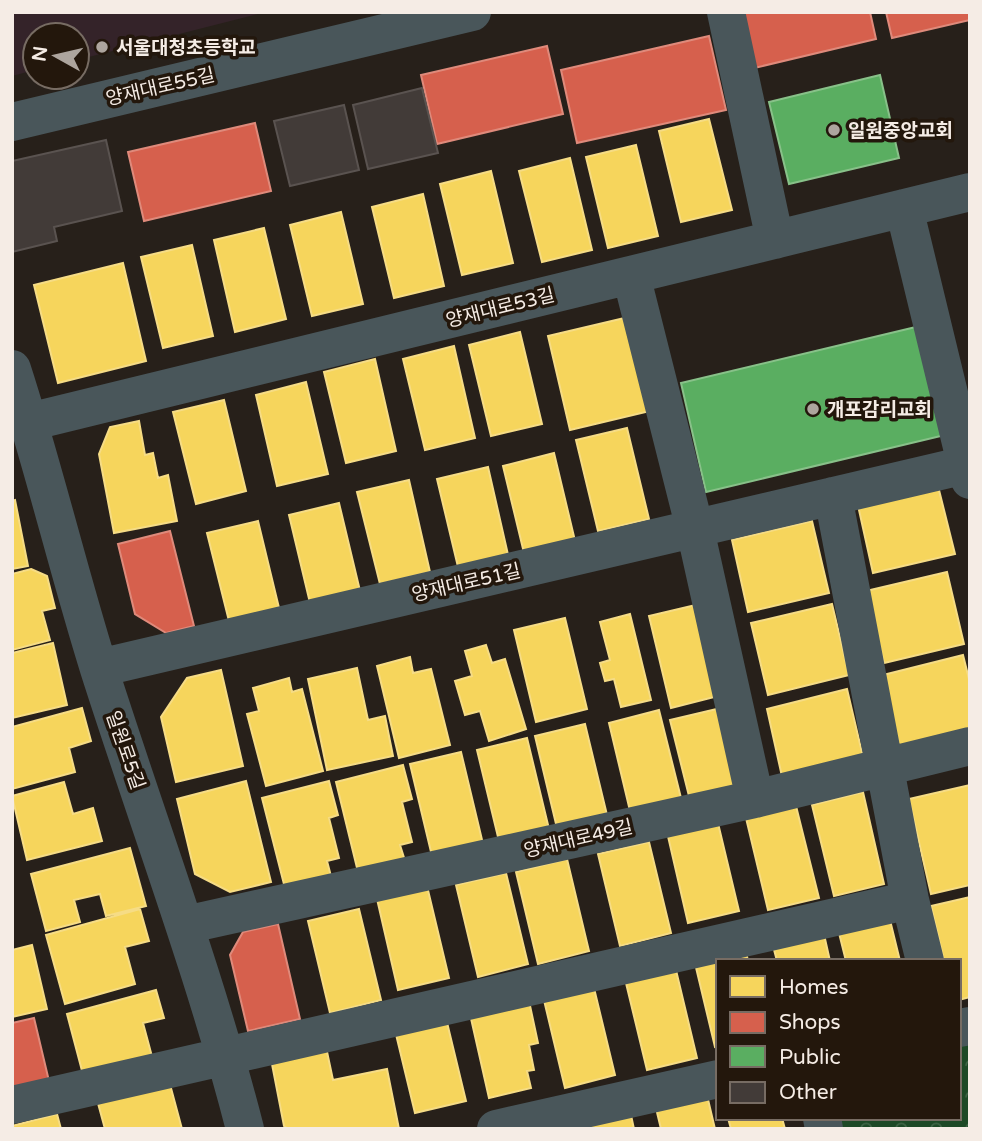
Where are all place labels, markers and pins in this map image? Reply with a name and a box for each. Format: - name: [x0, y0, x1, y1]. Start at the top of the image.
- place label: 서울대청초등학교: [116, 37, 256, 59]
- marker: 서울대청초등학교: [94, 39, 110, 55]
- place label: 일원중앙교회: [848, 120, 953, 142]
- marker: 일원중앙교회: [826, 122, 842, 138]
- place label: 개포감리교회: [827, 399, 932, 421]
- marker: 개포감리교회: [805, 401, 821, 417]

